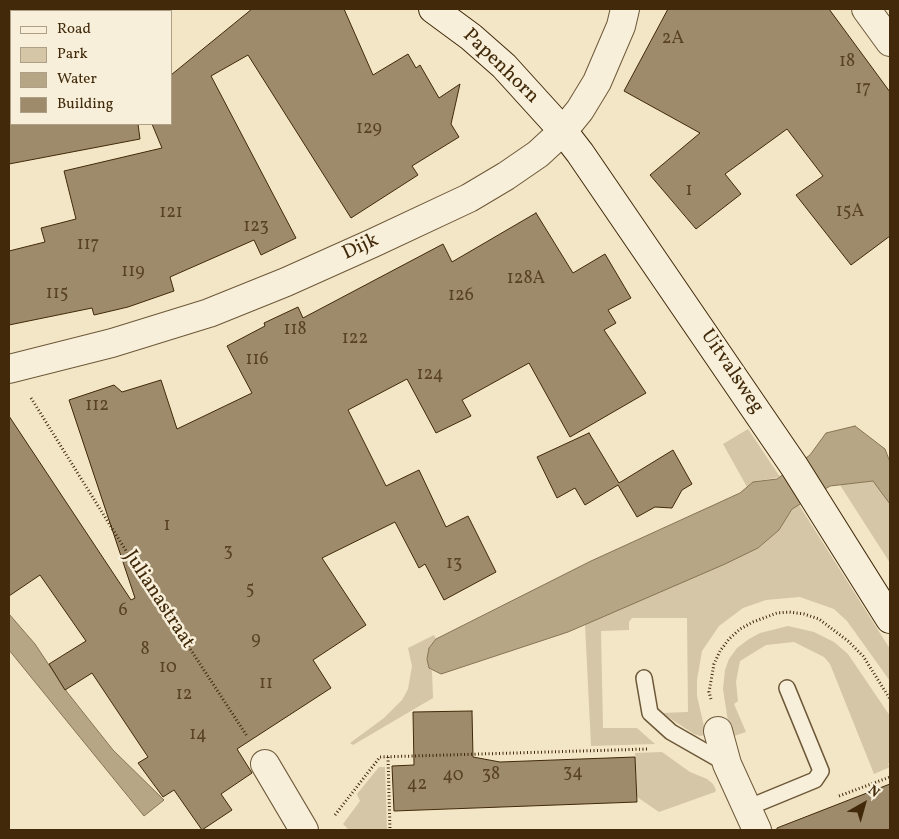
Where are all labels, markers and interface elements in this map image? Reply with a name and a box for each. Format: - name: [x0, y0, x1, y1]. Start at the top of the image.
- legend: [10, 10, 172, 125]
- text: Road: [57, 19, 91, 40]
- street label: Papenhorn: [457, 25, 543, 109]
- house number: 2A: [662, 29, 684, 51]
- text: Park: [57, 44, 88, 65]
- house number: 18: [839, 52, 855, 74]
- text: Water: [57, 69, 97, 90]
- house number: 17: [855, 79, 871, 101]
- text: Building: [57, 94, 113, 115]
- house number: 129: [356, 119, 382, 141]
- house number: 1: [686, 181, 692, 203]
- house number: 15A: [836, 202, 864, 224]
- house number: 121: [159, 203, 183, 225]
- house number: 123: [243, 217, 269, 239]
- street label: Dijk: [339, 229, 383, 267]
- house number: 117: [77, 235, 99, 257]
- house number: 119: [121, 262, 145, 284]
- house number: 128A: [507, 269, 545, 291]
- house number: 115: [46, 284, 68, 306]
- house number: 126: [448, 286, 474, 308]
- house number: 118: [283, 320, 307, 342]
- street label: Uitvalsweg: [694, 325, 768, 419]
- house number: 122: [342, 329, 368, 351]
- house number: 116: [245, 350, 269, 372]
- house number: 124: [417, 365, 443, 387]
- house number: 112: [85, 396, 109, 418]
- house number: 1: [164, 516, 170, 538]
- house number: 3: [223, 542, 233, 564]
- street label: Julianastraat: [117, 546, 199, 654]
- house number: 13: [446, 554, 462, 576]
- house number: 5: [246, 580, 254, 602]
- house number: 6: [118, 601, 128, 623]
- house number: 9: [251, 630, 261, 652]
- house number: 8: [140, 640, 150, 662]
- house number: 10: [159, 658, 177, 680]
- house number: 11: [259, 674, 273, 696]
- house number: 12: [176, 685, 192, 707]
- house number: 14: [189, 725, 207, 747]
- house number: 34: [563, 763, 583, 785]
- house number: 38: [482, 765, 500, 787]
- house number: 40: [442, 766, 464, 788]
- house number: 42: [407, 775, 427, 797]
- north arrow: [839, 779, 889, 829]
- text: N: [864, 781, 883, 802]

